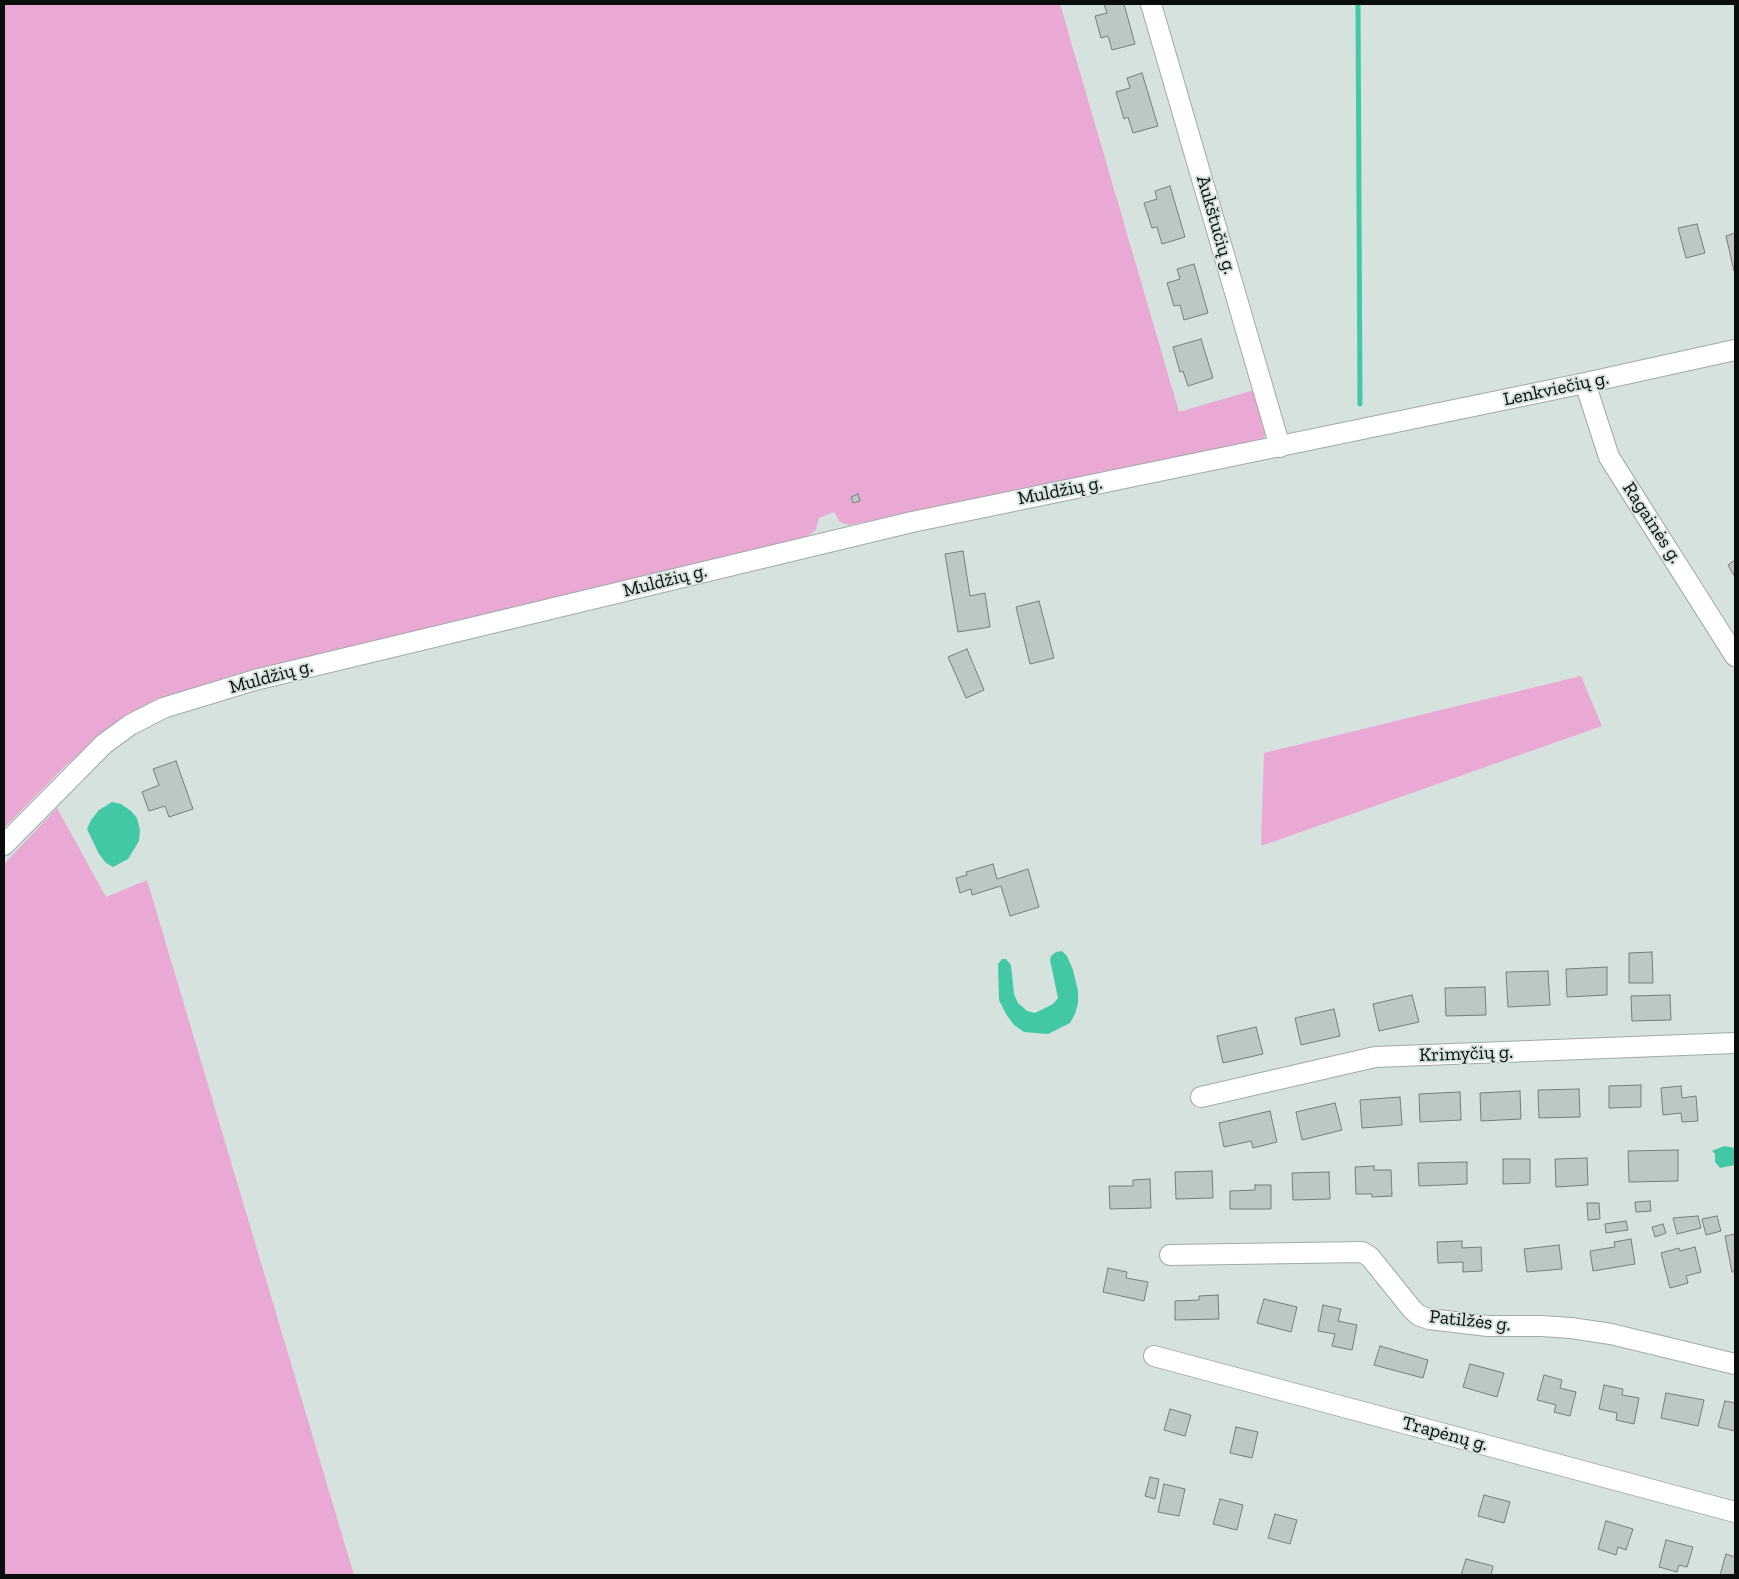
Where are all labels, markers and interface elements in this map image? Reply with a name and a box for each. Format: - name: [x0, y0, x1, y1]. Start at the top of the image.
- street label: Aukštučių g.: [1191, 173, 1241, 277]
- street label: Lenkviečių g.: [1501, 367, 1611, 411]
- street label: Muldžių g.: [1016, 472, 1104, 510]
- street label: Ragainės g.: [1617, 478, 1687, 568]
- street label: Muldžių g.: [621, 560, 709, 602]
- street label: Muldžių g.: [227, 655, 315, 699]
- street label: Krimyčių g.: [1419, 1041, 1513, 1067]
- street label: Patilžės g.: [1428, 1305, 1512, 1337]
- street label: Trapėnų g.: [1400, 1412, 1490, 1456]

